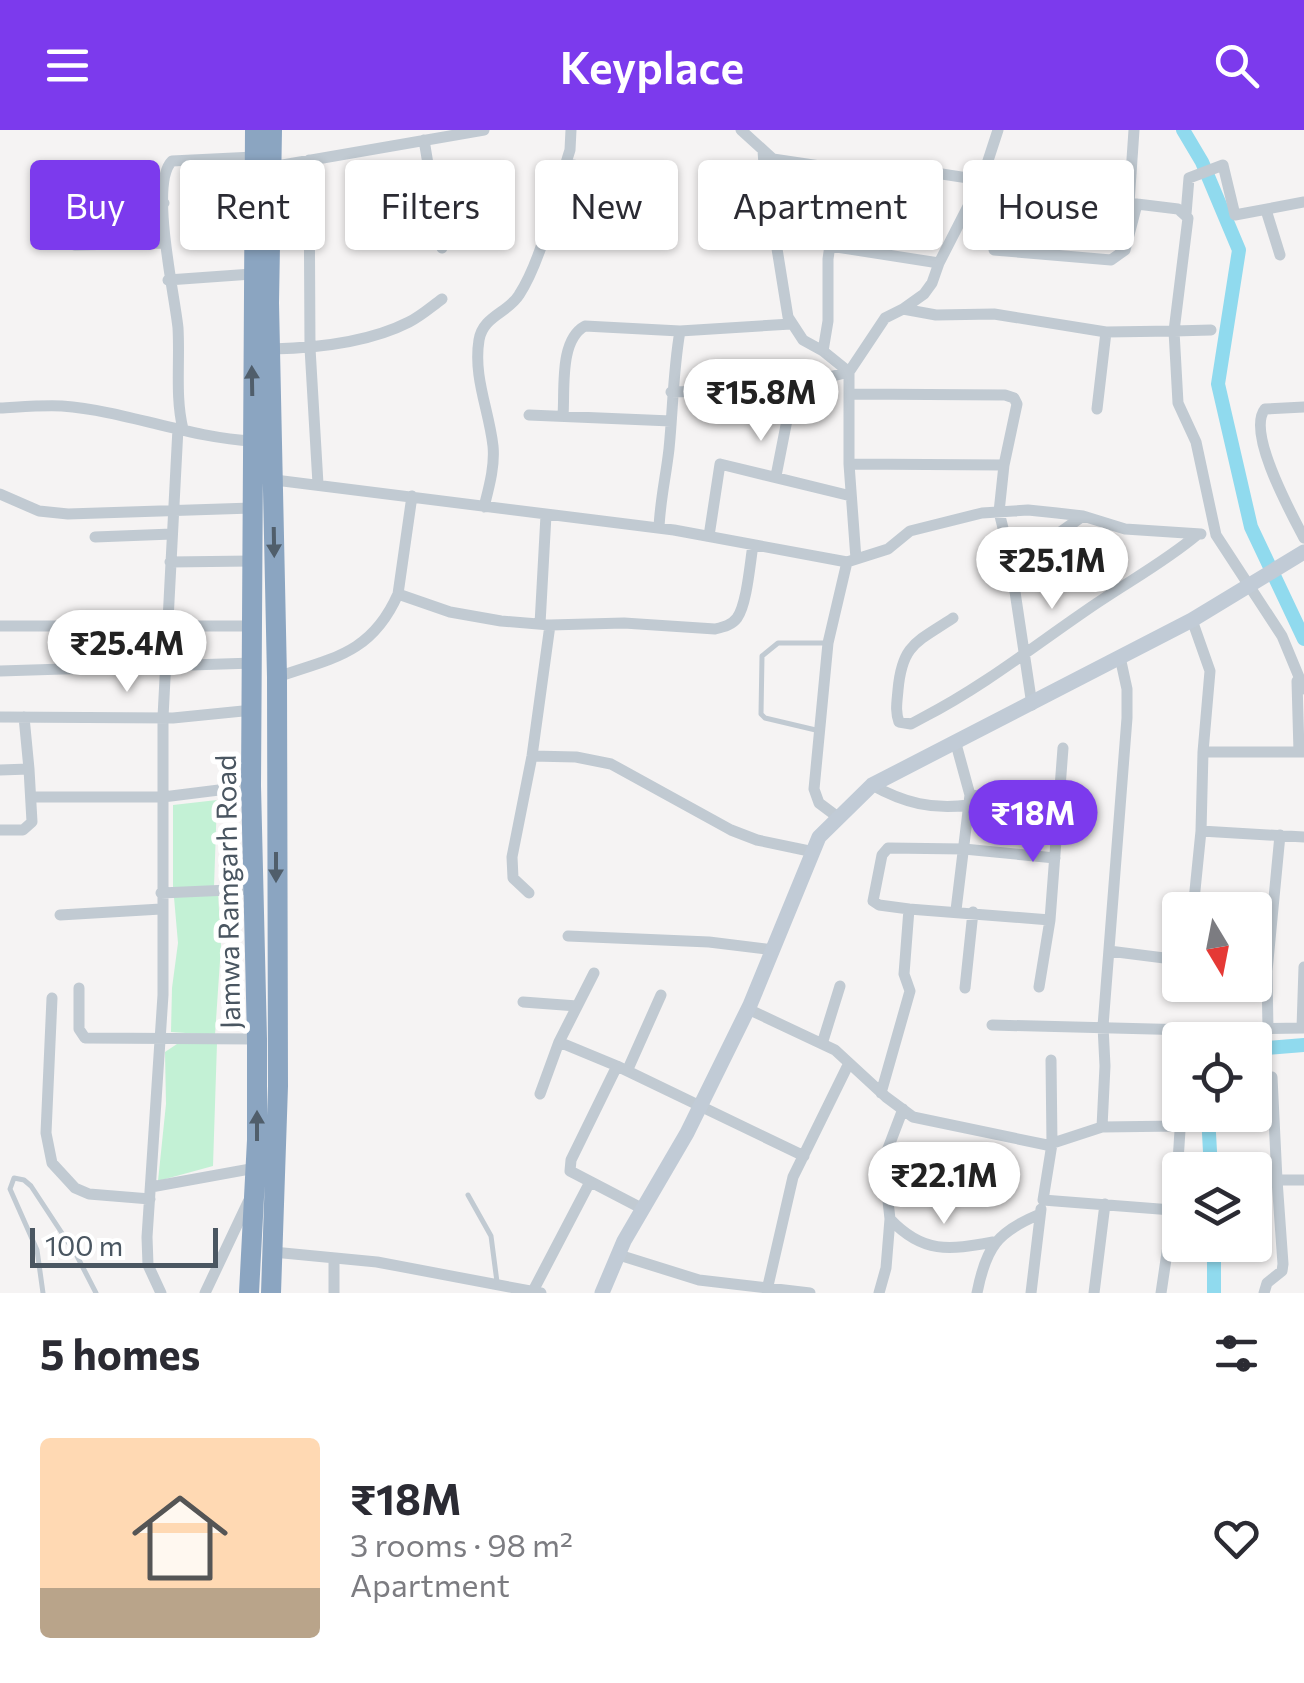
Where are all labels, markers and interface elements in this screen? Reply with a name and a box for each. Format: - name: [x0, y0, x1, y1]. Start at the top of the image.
- icon: menu: [40, 38, 95, 93]
- text: Keyplace: [560, 38, 744, 93]
- icon: search: [1209, 38, 1264, 93]
- chip: Buy: [30, 160, 160, 250]
- chip: Rent: [180, 160, 325, 250]
- chip: Filters: [345, 160, 515, 250]
- chip: New: [535, 160, 678, 250]
- chip: Apartment: [698, 160, 943, 250]
- chip: House: [963, 160, 1134, 250]
- pin: ₹15.8M: [680, 359, 842, 444]
- one-way arrow: [244, 364, 260, 396]
- text: ₹15.8M: [705, 371, 817, 411]
- one-way arrow: [266, 527, 282, 559]
- pin: ₹25.1M: [971, 527, 1133, 612]
- text: ₹25.1M: [998, 539, 1106, 579]
- pin: ₹25.4M: [46, 610, 208, 695]
- text: ₹25.4M: [70, 622, 184, 662]
- street label: Jamwa Ramgarh Road: [208, 755, 246, 1029]
- pin: ₹18M: [974, 780, 1092, 865]
- text: ₹18M: [991, 792, 1075, 832]
- one-way arrow: [268, 852, 284, 884]
- north arrow: [1162, 892, 1272, 1002]
- map controls: [1162, 892, 1272, 1262]
- button: locate: [1162, 1022, 1272, 1132]
- one-way arrow: [249, 1109, 265, 1141]
- pin: ₹22.1M: [863, 1142, 1025, 1227]
- button: layers: [1162, 1152, 1272, 1262]
- text: ₹22.1M: [890, 1154, 998, 1194]
- scale bar: [30, 1223, 218, 1268]
- text: 100 m: [45, 1228, 123, 1262]
- icon: filters: [1209, 1326, 1264, 1381]
- text: 5 homes: [40, 1327, 200, 1379]
- text: ₹18M: [350, 1472, 461, 1524]
- icon: home: [120, 1478, 240, 1598]
- icon: heart: [1209, 1511, 1264, 1566]
- text: 3 rooms · 98 m²: [350, 1524, 573, 1564]
- text: Apartment: [350, 1564, 510, 1604]

